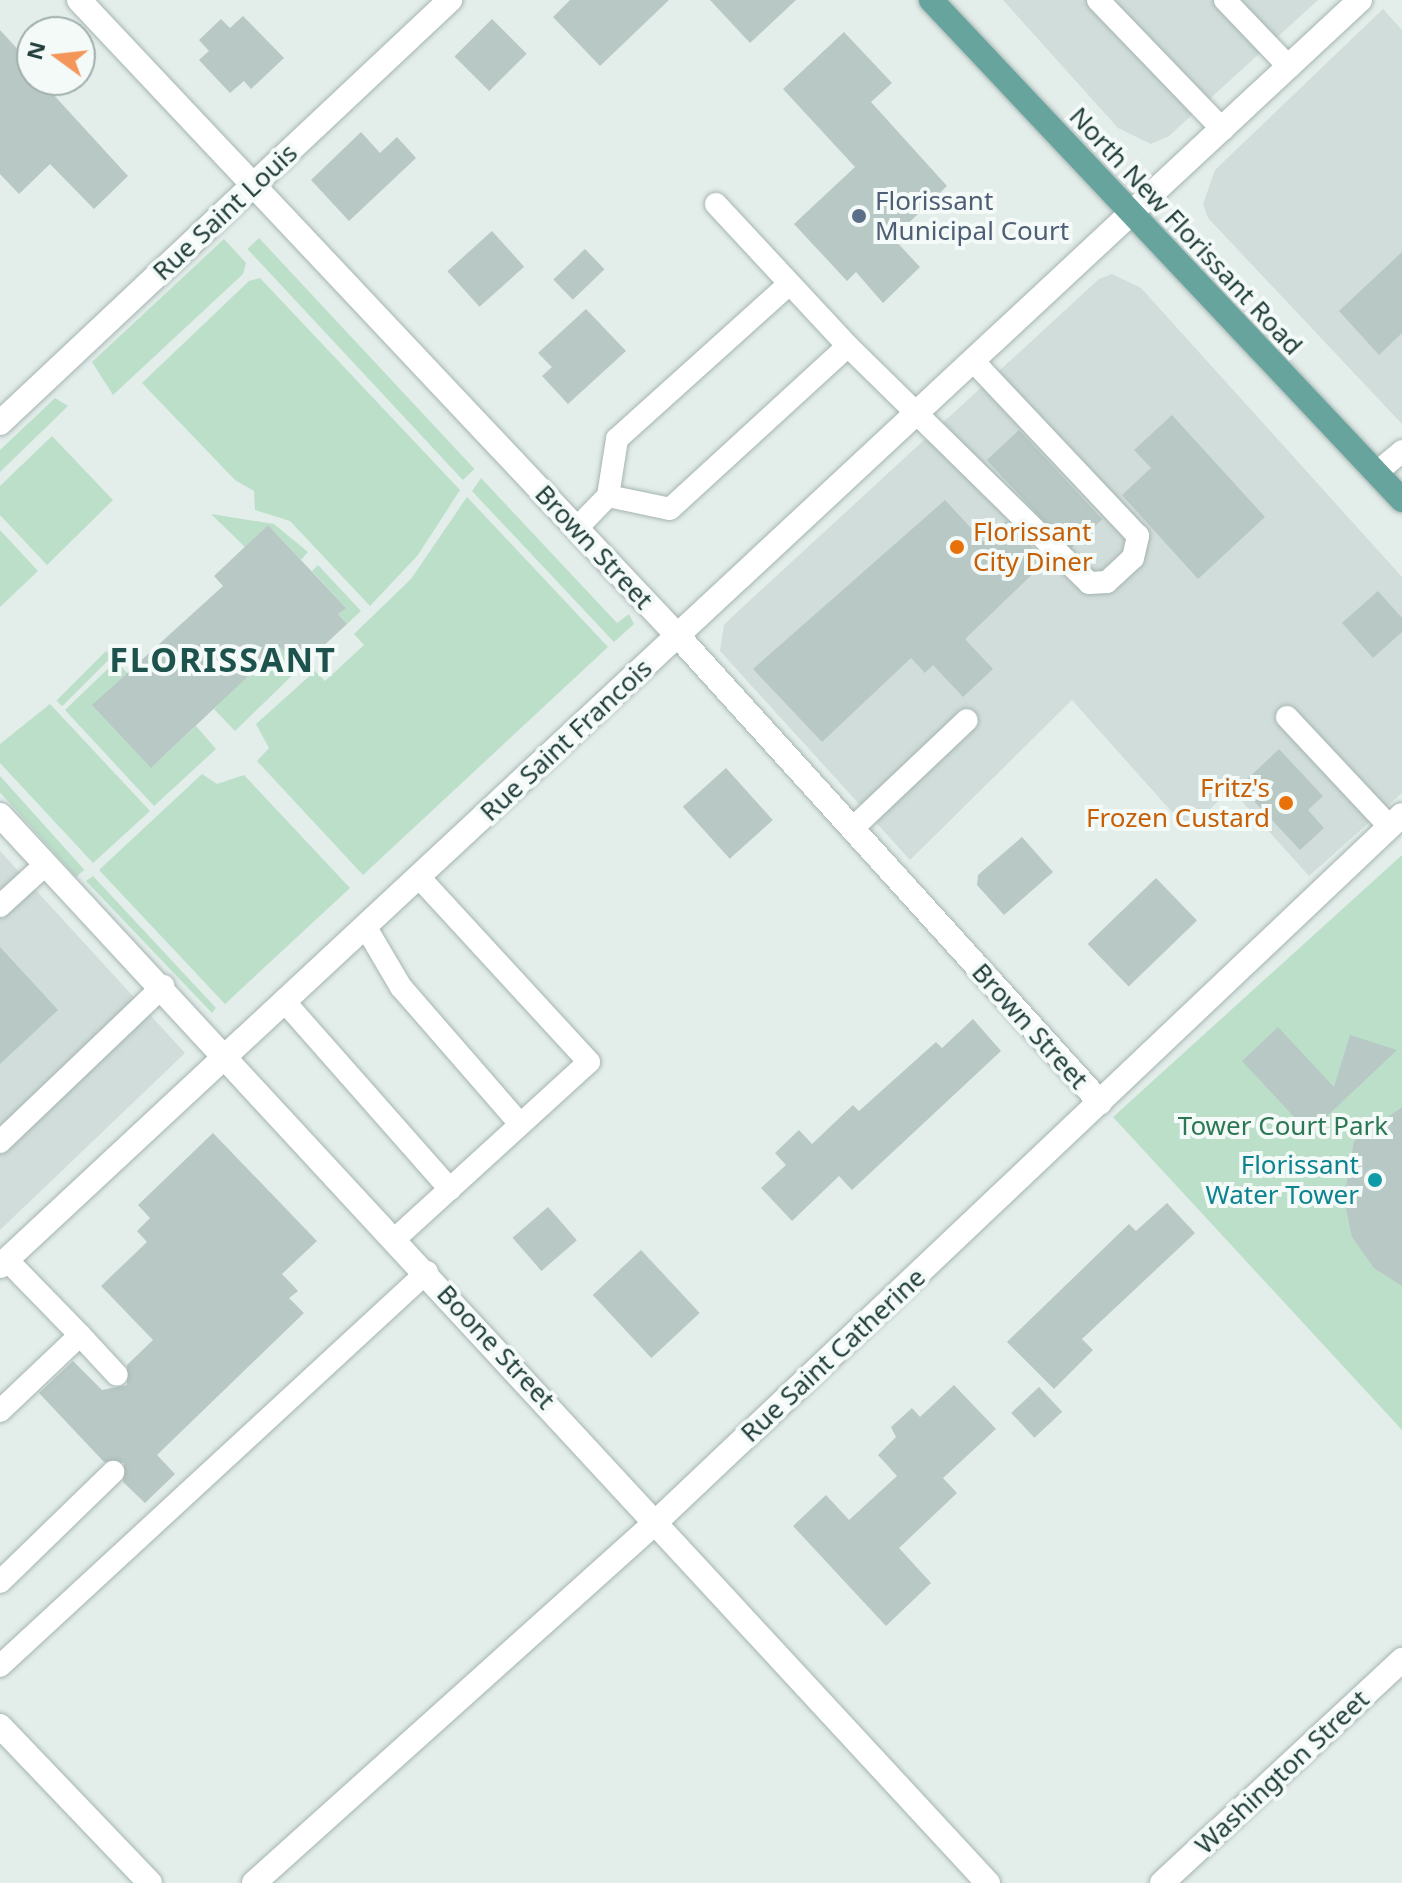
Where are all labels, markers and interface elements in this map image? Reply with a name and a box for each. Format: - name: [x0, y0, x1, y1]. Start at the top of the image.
- north arrow: [16, 16, 96, 96]
- text: N: [18, 38, 52, 63]
- street label: North New Florissant Road: [1063, 101, 1309, 361]
- street label: Rue Saint Louis: [146, 137, 304, 287]
- place label: Florissant Municipal Court: [875, 185, 1069, 246]
- marker: Florissant Municipal Court: [850, 207, 868, 225]
- street label: Brown Street: [529, 479, 659, 615]
- place label: Florissant City Diner: [973, 516, 1093, 578]
- marker: Florissant City Diner: [948, 538, 966, 556]
- district label: FLORISSANT: [109, 640, 337, 680]
- street label: Rue Saint Francois: [474, 652, 658, 828]
- place label: Fritz's Frozen Custard: [1086, 772, 1270, 834]
- marker: Fritz's Frozen Custard: [1277, 794, 1295, 812]
- street label: Brown Street: [965, 957, 1095, 1095]
- park label: Tower Court Park: [1178, 1110, 1388, 1142]
- place label: Florissant Water Tower: [1206, 1149, 1359, 1210]
- marker: Florissant Water Tower: [1366, 1171, 1384, 1189]
- street label: Rue Saint Catherine: [734, 1261, 932, 1449]
- street label: Boone Street: [431, 1278, 561, 1416]
- street label: Washington Street: [1189, 1684, 1375, 1860]

